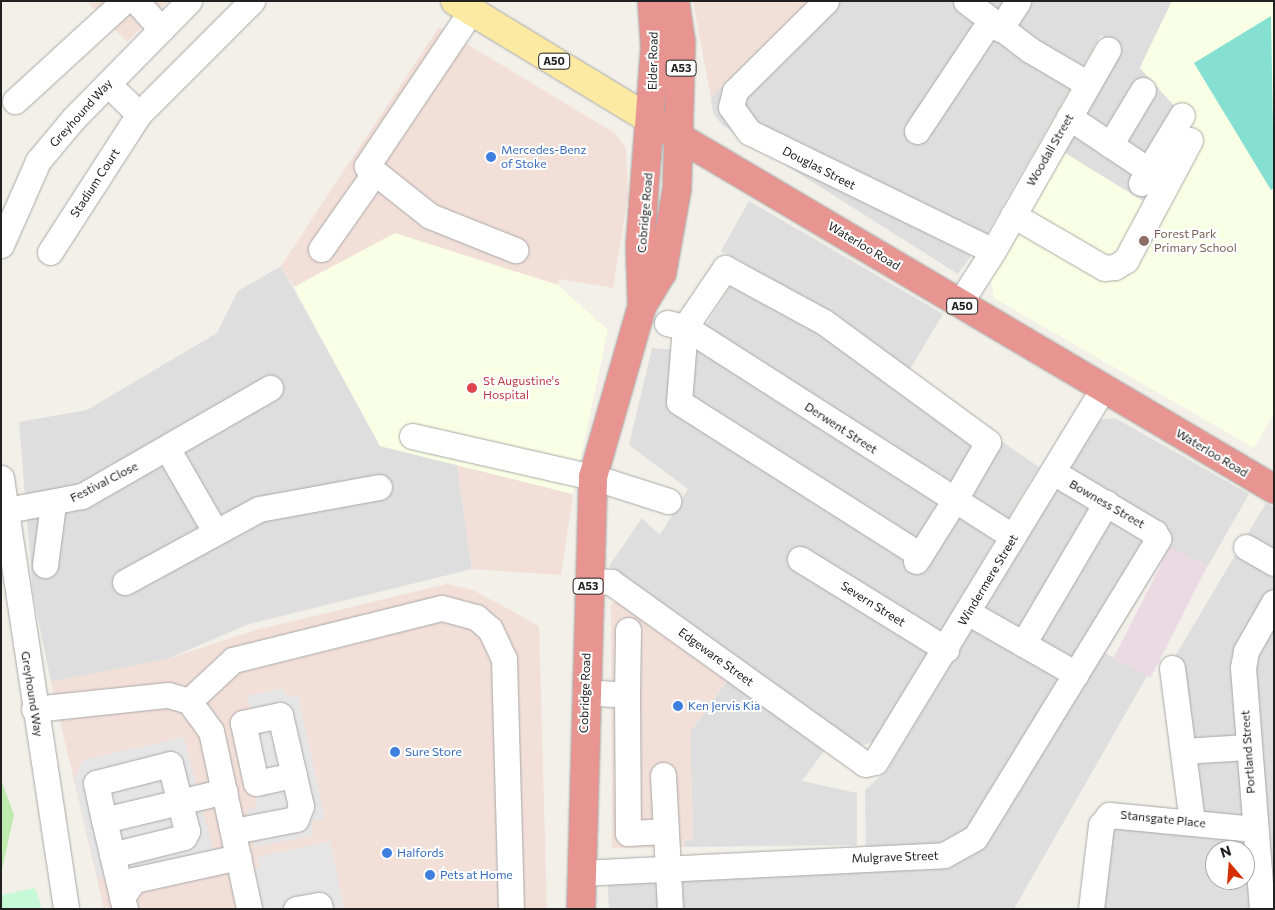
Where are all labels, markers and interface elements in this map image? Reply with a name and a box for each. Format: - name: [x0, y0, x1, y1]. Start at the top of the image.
- street label: Elder Road: [645, 32, 661, 90]
- road number: A50: [538, 52, 570, 70]
- road number: A53: [665, 59, 697, 76]
- street label: Greyhound Way: [47, 76, 115, 150]
- street label: Woodall Street: [1023, 111, 1077, 189]
- place label: Mercedes-Benz of Stoke: [501, 143, 586, 171]
- street label: Douglas Street: [780, 143, 858, 193]
- street label: Stadium Court: [67, 146, 123, 220]
- marker: Mercedes-Benz of Stoke: [485, 151, 497, 163]
- street label: Cobridge Road: [634, 172, 656, 254]
- street label: Waterloo Road: [825, 219, 903, 273]
- place label: Forest Park Primary School: [1154, 227, 1237, 255]
- marker: Forest Park Primary School: [1138, 235, 1150, 247]
- road number: A50: [946, 298, 978, 314]
- place label: St Augustine's Hospital: [483, 374, 560, 402]
- marker: St Augustine's Hospital: [465, 381, 479, 395]
- street label: Derwent Street: [802, 399, 880, 457]
- street label: Waterloo Road: [1173, 426, 1251, 480]
- street label: Festival Close: [68, 459, 140, 505]
- street label: Bowness Street: [1067, 477, 1147, 531]
- street label: Windermere Street: [955, 532, 1021, 628]
- road number: A53: [572, 578, 604, 594]
- street label: Severn Street: [838, 578, 908, 630]
- street label: Edgeware Street: [676, 625, 756, 689]
- street label: Greyhound Way: [18, 650, 46, 738]
- street label: Cobridge Road: [576, 653, 594, 733]
- place label: Ken Jervis Kia: [688, 699, 760, 713]
- marker: Ken Jervis Kia: [672, 700, 684, 712]
- street label: Portland Street: [1238, 710, 1258, 794]
- place label: Sure Store: [405, 745, 462, 759]
- marker: Sure Store: [389, 746, 401, 758]
- street label: Stansgate Place: [1120, 807, 1206, 831]
- north arrow: [1205, 840, 1255, 890]
- text: N: [1218, 842, 1233, 861]
- place label: Halfords: [397, 846, 444, 860]
- marker: Halfords: [381, 847, 393, 859]
- street label: Mulgrave Street: [851, 848, 939, 866]
- place label: Pets at Home: [440, 868, 513, 882]
- marker: Pets at Home: [424, 869, 436, 881]

